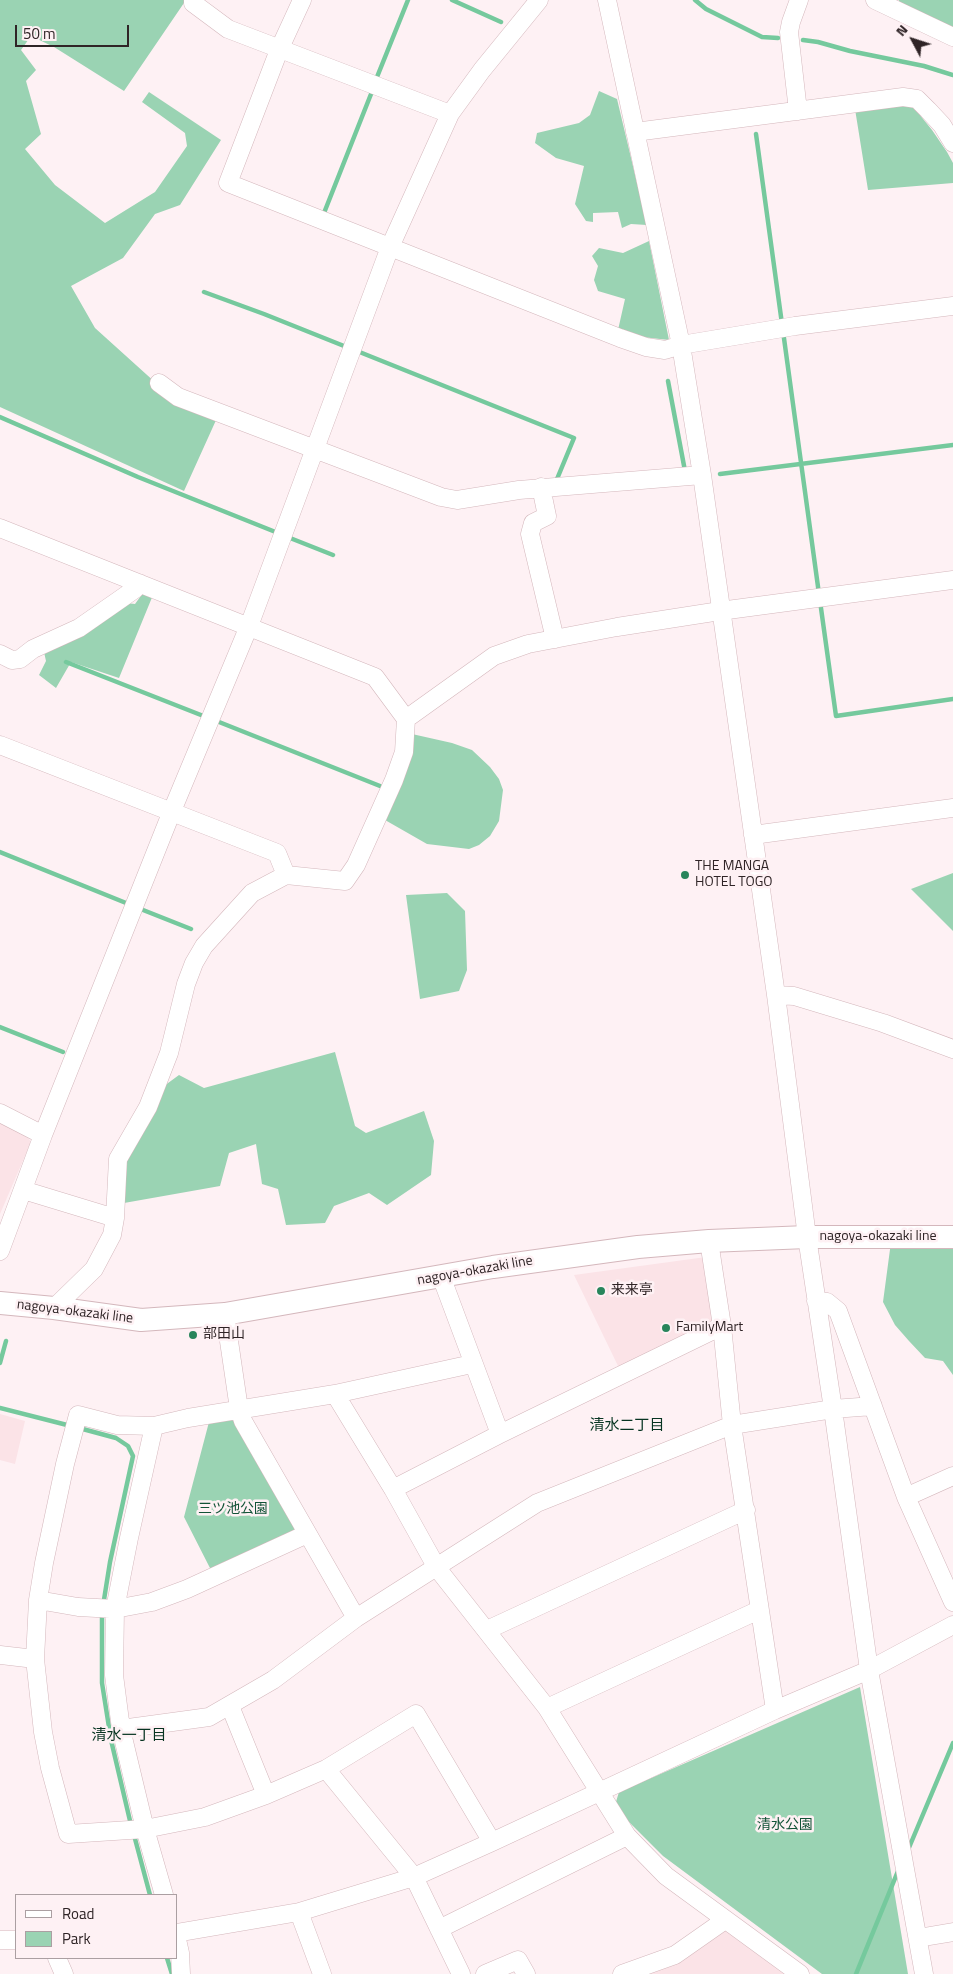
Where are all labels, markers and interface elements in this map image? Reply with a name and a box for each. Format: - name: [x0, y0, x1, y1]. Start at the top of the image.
- scale bar: [18, 15, 131, 47]
- north arrow: [888, 15, 938, 65]
- text: N: [890, 20, 912, 41]
- text: 50 m: [23, 22, 56, 45]
- place label: THE MANGA HOTEL TOGO: [695, 859, 772, 892]
- marker: THE MANGA HOTEL TOGO: [679, 869, 691, 881]
- street label: nagoya-okazaki line: [820, 1229, 936, 1245]
- street label: nagoya-okazaki line: [416, 1253, 534, 1289]
- place label: 来来亭: [611, 1283, 653, 1299]
- marker: 来来亭: [595, 1285, 607, 1297]
- street label: nagoya-okazaki line: [16, 1297, 134, 1327]
- place label: FamilyMart: [676, 1320, 743, 1336]
- marker: FamilyMart: [660, 1322, 672, 1334]
- place label: 部田山: [203, 1327, 245, 1343]
- marker: 部田山: [187, 1329, 199, 1341]
- district label: 清水二丁目: [590, 1417, 664, 1435]
- park label: 三ツ池公園: [198, 1502, 268, 1518]
- district label: 清水一丁目: [92, 1727, 166, 1745]
- park label: 清水公園: [757, 1818, 813, 1834]
- legend: [15, 1894, 178, 1959]
- text: Road: [62, 1902, 94, 1925]
- text: Park: [62, 1927, 91, 1950]

